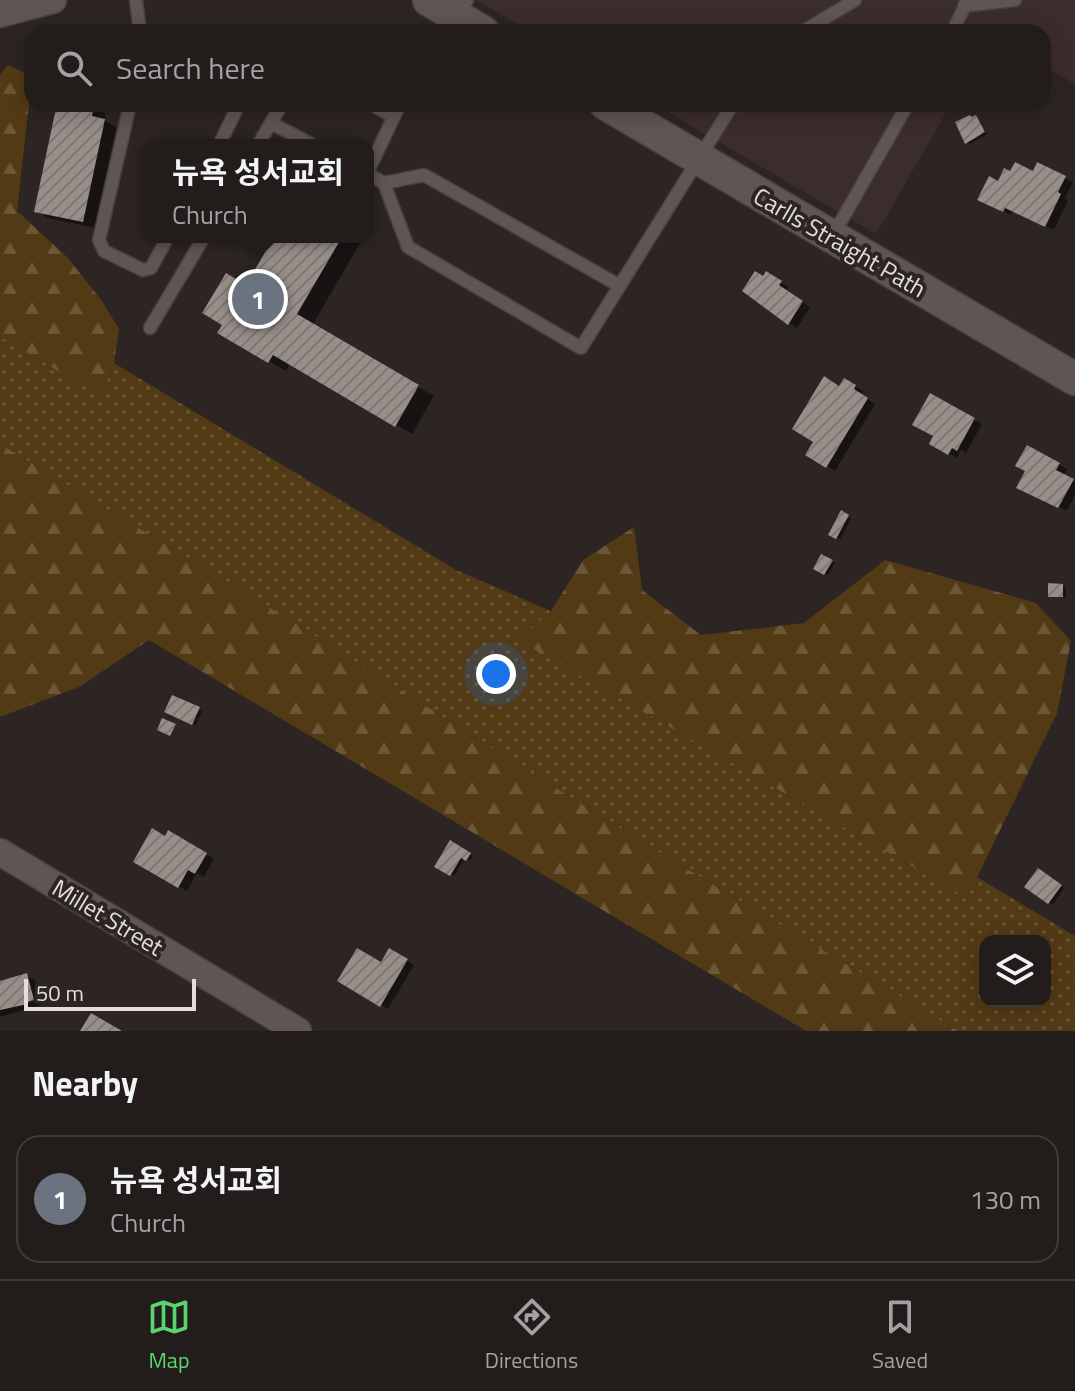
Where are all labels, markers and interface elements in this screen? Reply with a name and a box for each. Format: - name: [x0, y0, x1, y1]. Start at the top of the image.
- search box: [24, 24, 1051, 112]
- text: Search here: [116, 45, 265, 91]
- icon: search: [52, 46, 96, 90]
- popup: [142, 139, 374, 243]
- text: 뉴욕 성서교회: [172, 149, 344, 195]
- street label: Carlls Straight Path: [747, 178, 933, 306]
- text: Church: [172, 195, 248, 234]
- pin: 1: [232, 269, 284, 329]
- your location: [476, 654, 516, 694]
- street label: Millet Street: [46, 870, 171, 965]
- map controls: [979, 935, 1051, 1007]
- button: layers: [979, 935, 1051, 1007]
- scale bar: [24, 975, 196, 1011]
- text: 50 m: [36, 976, 84, 1010]
- text: Nearby: [32, 1057, 138, 1109]
- text: 뉴욕 성서교회: [110, 1157, 282, 1203]
- text: 1: [53, 1180, 67, 1219]
- text: 130 m: [970, 1180, 1041, 1219]
- text: Church: [110, 1203, 186, 1242]
- tab: Map: [147, 1295, 191, 1377]
- tab: Directions: [485, 1295, 578, 1377]
- tab: Saved: [872, 1295, 928, 1377]

